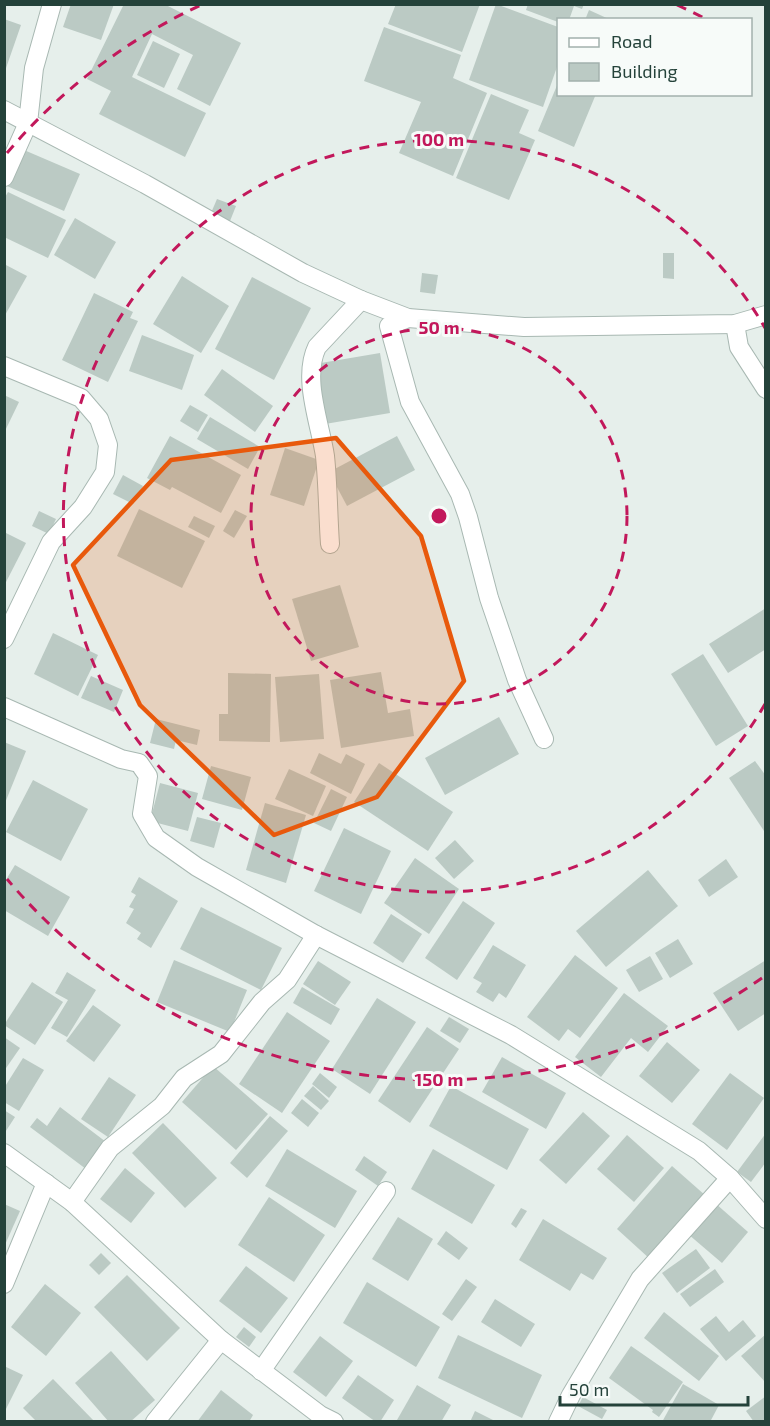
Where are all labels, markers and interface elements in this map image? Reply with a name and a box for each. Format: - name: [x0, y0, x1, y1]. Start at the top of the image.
- legend: [557, 18, 752, 96]
- text: Road: [611, 30, 652, 52]
- text: Building: [611, 60, 678, 82]
- text: 100 m: [414, 128, 464, 150]
- text: 50 m: [418, 316, 460, 338]
- centre of rings: [429, 506, 449, 526]
- text: 150 m: [415, 1068, 463, 1090]
- scale bar: [560, 1369, 748, 1407]
- text: 50 m: [569, 1378, 609, 1400]

